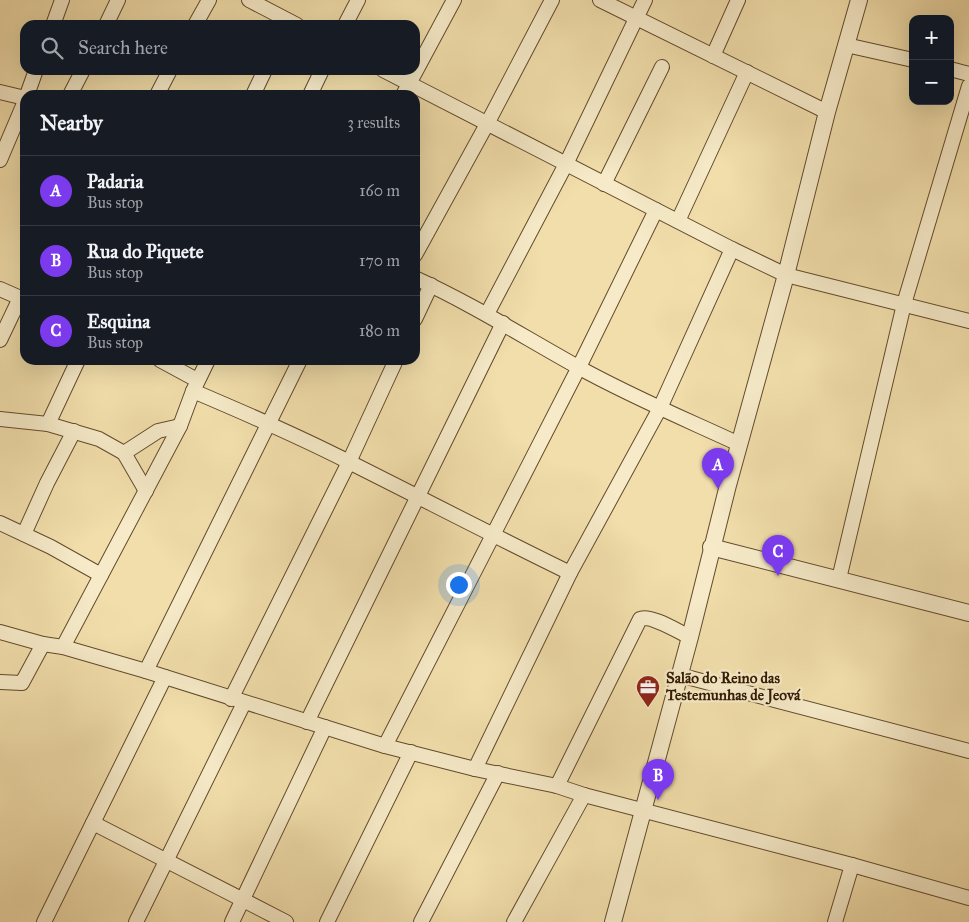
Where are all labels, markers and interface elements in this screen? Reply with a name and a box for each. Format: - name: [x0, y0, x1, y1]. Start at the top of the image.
- map controls: [909, 15, 954, 105]
- button: +: [909, 15, 954, 60]
- search box: [20, 20, 420, 75]
- icon: search: [38, 34, 66, 62]
- text: Search here: [78, 36, 168, 59]
- button: −: [909, 60, 954, 105]
- text: Nearby: [40, 110, 103, 136]
- text: 3 results: [347, 113, 400, 132]
- text: Padaria: [87, 170, 144, 193]
- text: A: [51, 181, 61, 200]
- text: 160 m: [359, 181, 400, 200]
- text: Bus stop: [87, 193, 143, 212]
- text: Rua do Piquete: [87, 240, 204, 263]
- text: B: [51, 251, 61, 270]
- text: 170 m: [359, 251, 400, 270]
- text: Bus stop: [87, 263, 143, 282]
- text: Esquina: [87, 310, 150, 333]
- text: C: [51, 321, 61, 340]
- text: 180 m: [359, 321, 400, 340]
- text: Bus stop: [87, 333, 143, 352]
- pin: A: [702, 448, 734, 489]
- pin: C: [762, 535, 794, 576]
- your location: [446, 572, 472, 598]
- place label: Salão do Reino das Testemunhas de Jeová: [665, 669, 801, 705]
- office icon: Salão do Reino das Testemunhas de Jeová: [635, 674, 661, 708]
- pin: B: [642, 759, 674, 800]

